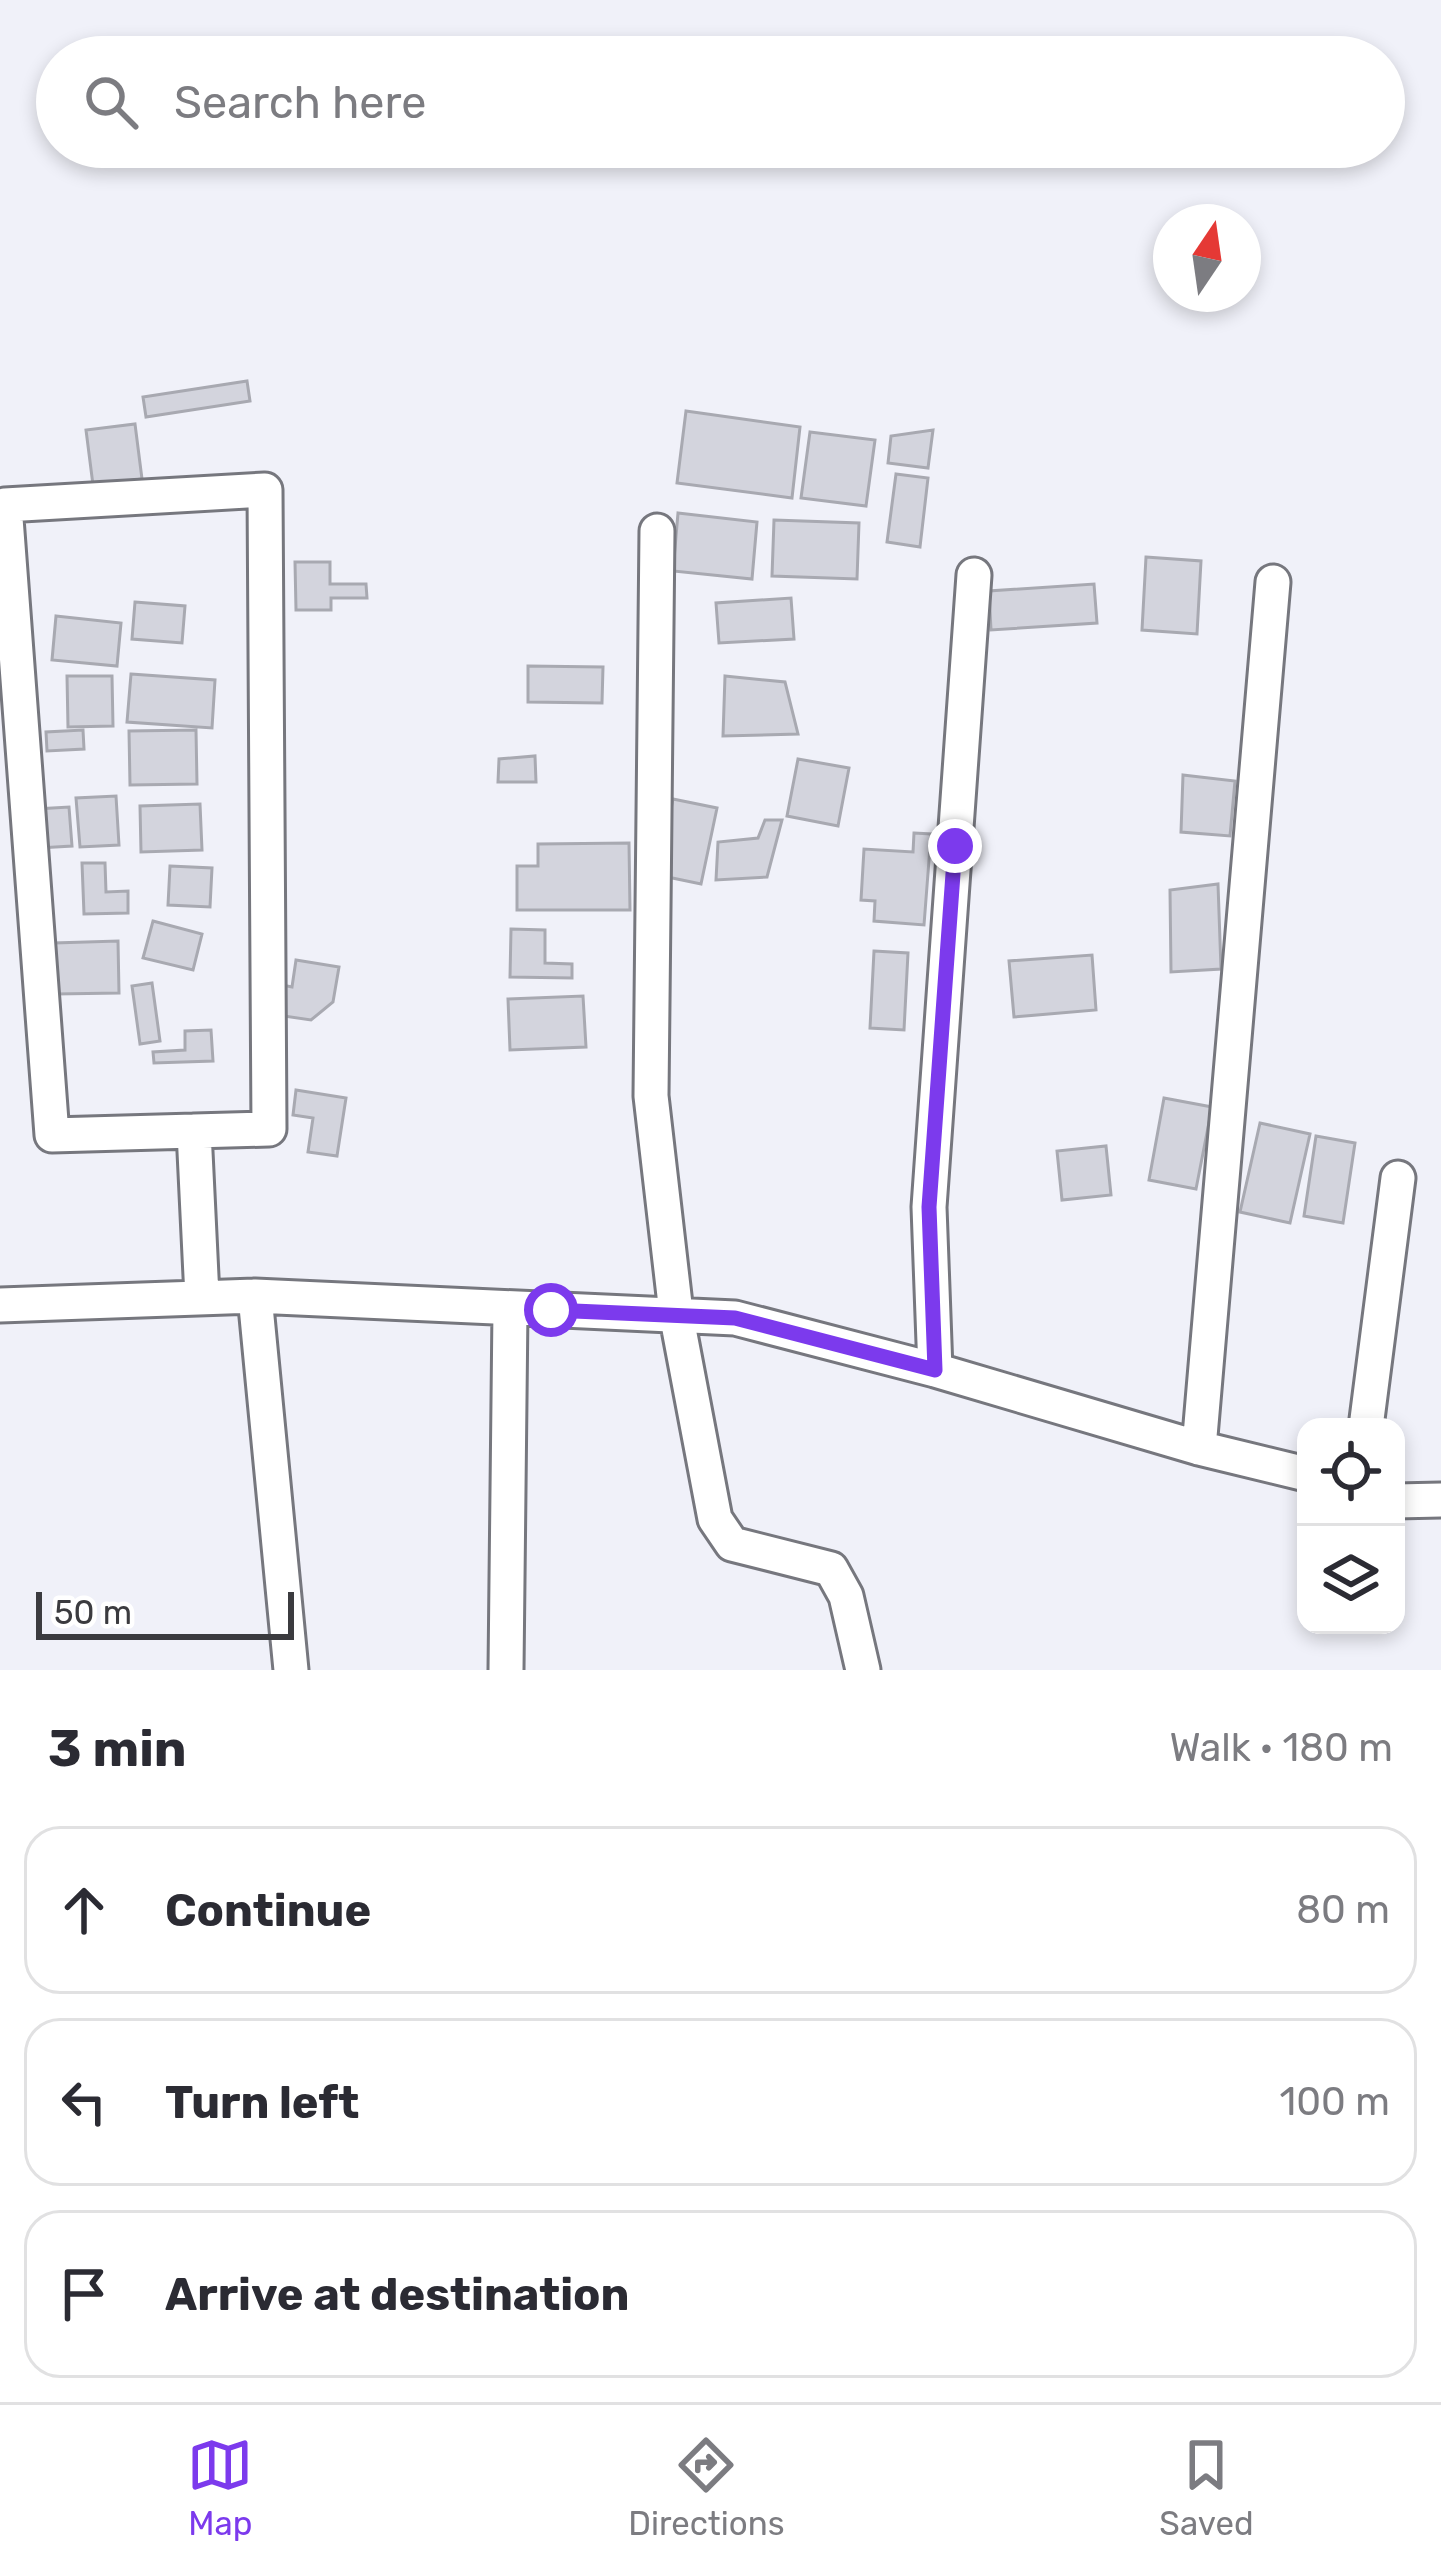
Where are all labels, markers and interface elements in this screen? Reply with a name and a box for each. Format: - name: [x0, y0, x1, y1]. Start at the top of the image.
- search box: [36, 36, 1405, 168]
- icon: search: [78, 69, 144, 135]
- text: Search here: [174, 76, 426, 129]
- north arrow: [1153, 204, 1261, 312]
- route end: [928, 819, 982, 873]
- route start: [524, 1283, 578, 1337]
- map controls: [1297, 1418, 1405, 1634]
- button: locate: [1297, 1418, 1405, 1526]
- button: layers: [1297, 1526, 1405, 1634]
- scale bar: [36, 1586, 294, 1639]
- text: 50 m: [54, 1593, 132, 1632]
- text: 3 min: [48, 1718, 187, 1779]
- text: Walk · 180 m: [1169, 1725, 1393, 1771]
- icon: ahead: [51, 1877, 117, 1943]
- text: Continue: [165, 1884, 371, 1937]
- text: 80 m: [1296, 1887, 1390, 1933]
- icon: left: [51, 2069, 117, 2135]
- text: Turn left: [165, 2076, 359, 2129]
- text: 100 m: [1280, 2079, 1390, 2125]
- icon: arrive: [51, 2261, 117, 2327]
- text: Arrive at destination: [165, 2268, 630, 2321]
- tab: Map: [187, 2432, 253, 2543]
- tab: Directions: [628, 2432, 785, 2543]
- tab: Saved: [1159, 2432, 1254, 2543]

